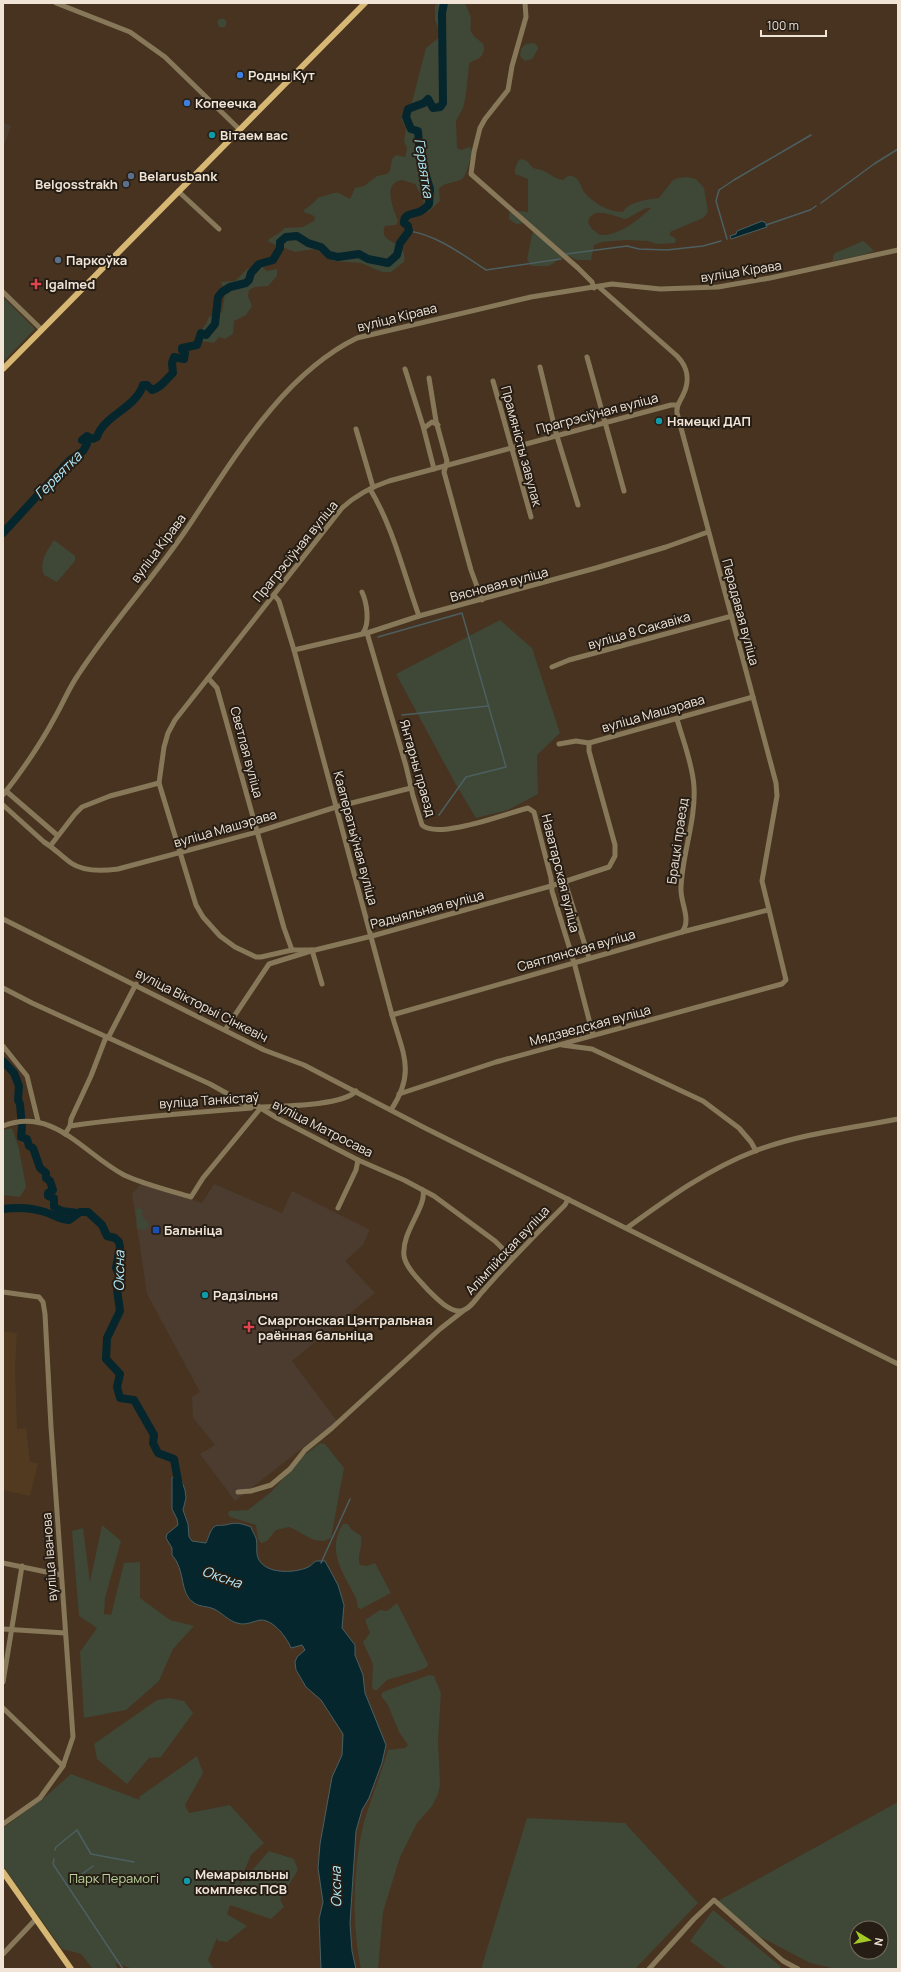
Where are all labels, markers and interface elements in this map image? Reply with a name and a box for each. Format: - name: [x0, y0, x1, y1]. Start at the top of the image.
- scale bar: [761, 12, 826, 38]
- text: 100 m: [767, 17, 799, 34]
- place label: Родны Кут: [248, 66, 315, 84]
- marker: Родны Кут: [235, 70, 245, 80]
- place label: Копеечка: [195, 94, 256, 112]
- marker: Копеечка: [182, 98, 192, 108]
- place label: Вітаем вас: [220, 126, 288, 144]
- marker: Вітаем вас: [207, 130, 217, 140]
- water label: Гервятка: [410, 137, 439, 200]
- place label: Belarusbank: [139, 167, 218, 185]
- marker: Belarusbank: [126, 171, 136, 181]
- place label: Belgosstrakh: [35, 175, 118, 193]
- marker: Belgosstrakh: [121, 179, 131, 189]
- place label: Паркоўка: [66, 251, 127, 269]
- marker: Паркоўка: [53, 255, 63, 265]
- street label: вуліца Кірава: [699, 256, 783, 286]
- place label: Igalmed: [45, 275, 95, 293]
- marker: Igalmed: [30, 278, 42, 290]
- street label: вуліца Кірава: [355, 298, 439, 336]
- street label: Прамяністы завулак: [497, 384, 547, 509]
- street label: Прагрэсіўная вуліца: [534, 388, 660, 438]
- place label: Нямецкі ДАП: [667, 412, 751, 430]
- marker: Нямецкі ДАП: [654, 416, 664, 426]
- water label: Гервятка: [30, 446, 86, 503]
- street label: Прагрэсіўная вуліца: [248, 496, 342, 606]
- street label: вуліца Кірава: [126, 510, 190, 586]
- street label: Перадавая вуліца: [718, 557, 764, 667]
- street label: Вясновая вуліца: [448, 562, 550, 606]
- street label: вуліца 8 Сакавіка: [586, 607, 692, 653]
- street label: вуліца Машэрава: [599, 690, 707, 736]
- street label: Светлая вуліца: [226, 704, 268, 800]
- street label: Янтарны праезд: [396, 717, 441, 819]
- street label: Кааператыўная вуліца: [329, 769, 383, 907]
- street label: Брацкі праезд: [662, 797, 692, 885]
- street label: вуліца Машэрава: [171, 805, 279, 851]
- street label: Наватарская вуліца: [538, 812, 584, 934]
- street label: Радыяльная вуліца: [368, 885, 486, 933]
- street label: Святлянская вуліца: [515, 925, 637, 975]
- street label: вуліца Вікторыі Сінкевіч: [133, 964, 271, 1046]
- street label: Мядзведская вуліца: [527, 1000, 653, 1050]
- street label: вуліца Танкістаў: [158, 1088, 260, 1112]
- street label: вуліца Матросава: [270, 1095, 376, 1161]
- street label: Алімпійская вуліца: [461, 1202, 553, 1298]
- place label: Бальніца: [164, 1221, 223, 1239]
- marker: Бальніца: [151, 1225, 161, 1235]
- water label: Оксна: [109, 1249, 128, 1292]
- place label: Радзільня: [213, 1286, 278, 1304]
- marker: Радзільня: [200, 1290, 210, 1300]
- place label: Смаргонская Цэнтральная раённая бальніца: [258, 1311, 433, 1344]
- marker: Смаргонская Цэнтральная раённая бальніца: [243, 1321, 255, 1333]
- street label: вуліца Іванова: [37, 1512, 61, 1602]
- water label: Оксна: [200, 1561, 246, 1593]
- place label: Мемарыяльны комплекс ПСВ: [195, 1865, 289, 1898]
- water label: Оксна: [326, 1865, 345, 1908]
- park label: Парк Перамогі: [69, 1869, 159, 1887]
- marker: Мемарыяльны комплекс ПСВ: [182, 1876, 192, 1886]
- north arrow: [849, 1920, 889, 1960]
- text: N: [871, 1937, 887, 1947]

